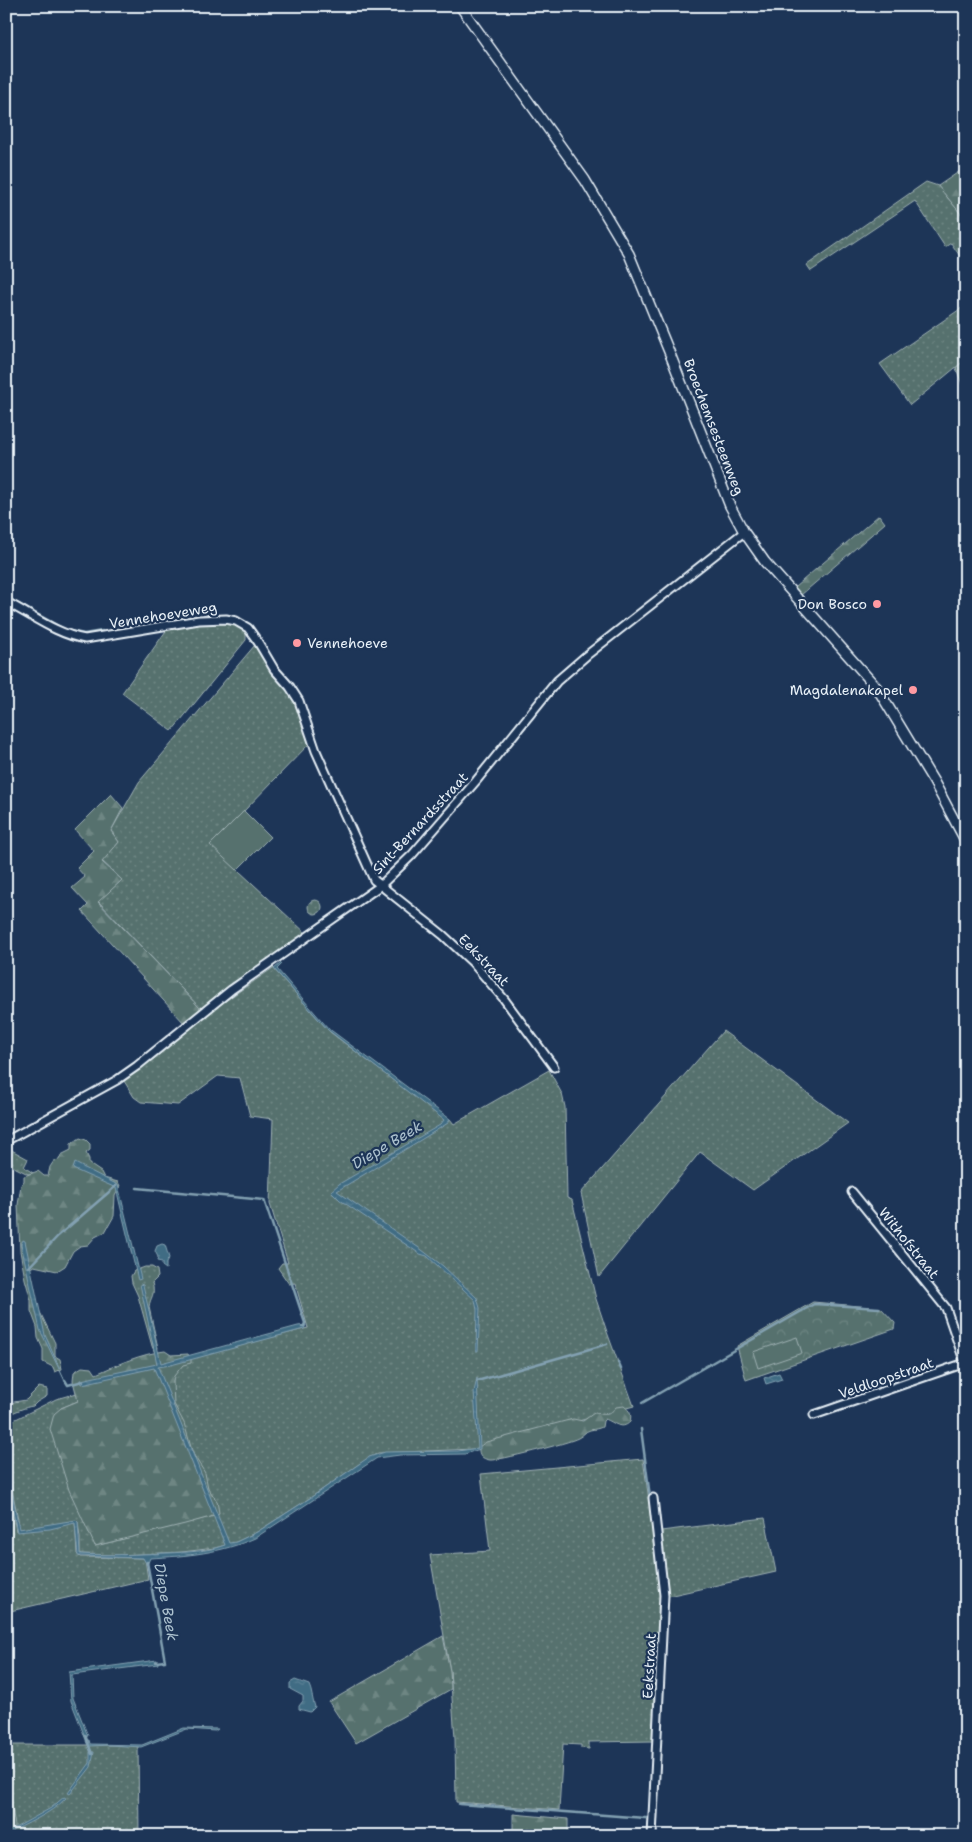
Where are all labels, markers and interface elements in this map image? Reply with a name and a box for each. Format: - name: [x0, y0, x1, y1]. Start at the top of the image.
- street label: Broechemsesteenweg: [680, 356, 748, 498]
- place label: Don Bosco: [798, 595, 867, 613]
- street label: Vennehoeveweg: [108, 598, 218, 632]
- marker: Don Bosco: [871, 598, 883, 610]
- place label: Vennehoeve: [307, 634, 388, 652]
- marker: Vennehoeve: [291, 637, 303, 649]
- place label: Magdalenakapel: [790, 681, 904, 699]
- marker: Magdalenakapel: [907, 684, 919, 696]
- street label: Sint-Bernardsstraat: [368, 768, 472, 878]
- street label: Eekstraat: [455, 930, 513, 990]
- water label: Diepe Beek: [348, 1116, 426, 1174]
- street label: Withofstraat: [875, 1204, 943, 1282]
- street label: Veldloopstraat: [836, 1353, 936, 1403]
- water label: Diepe Beek: [149, 1561, 183, 1643]
- street label: Eekstraat: [638, 1633, 660, 1699]

